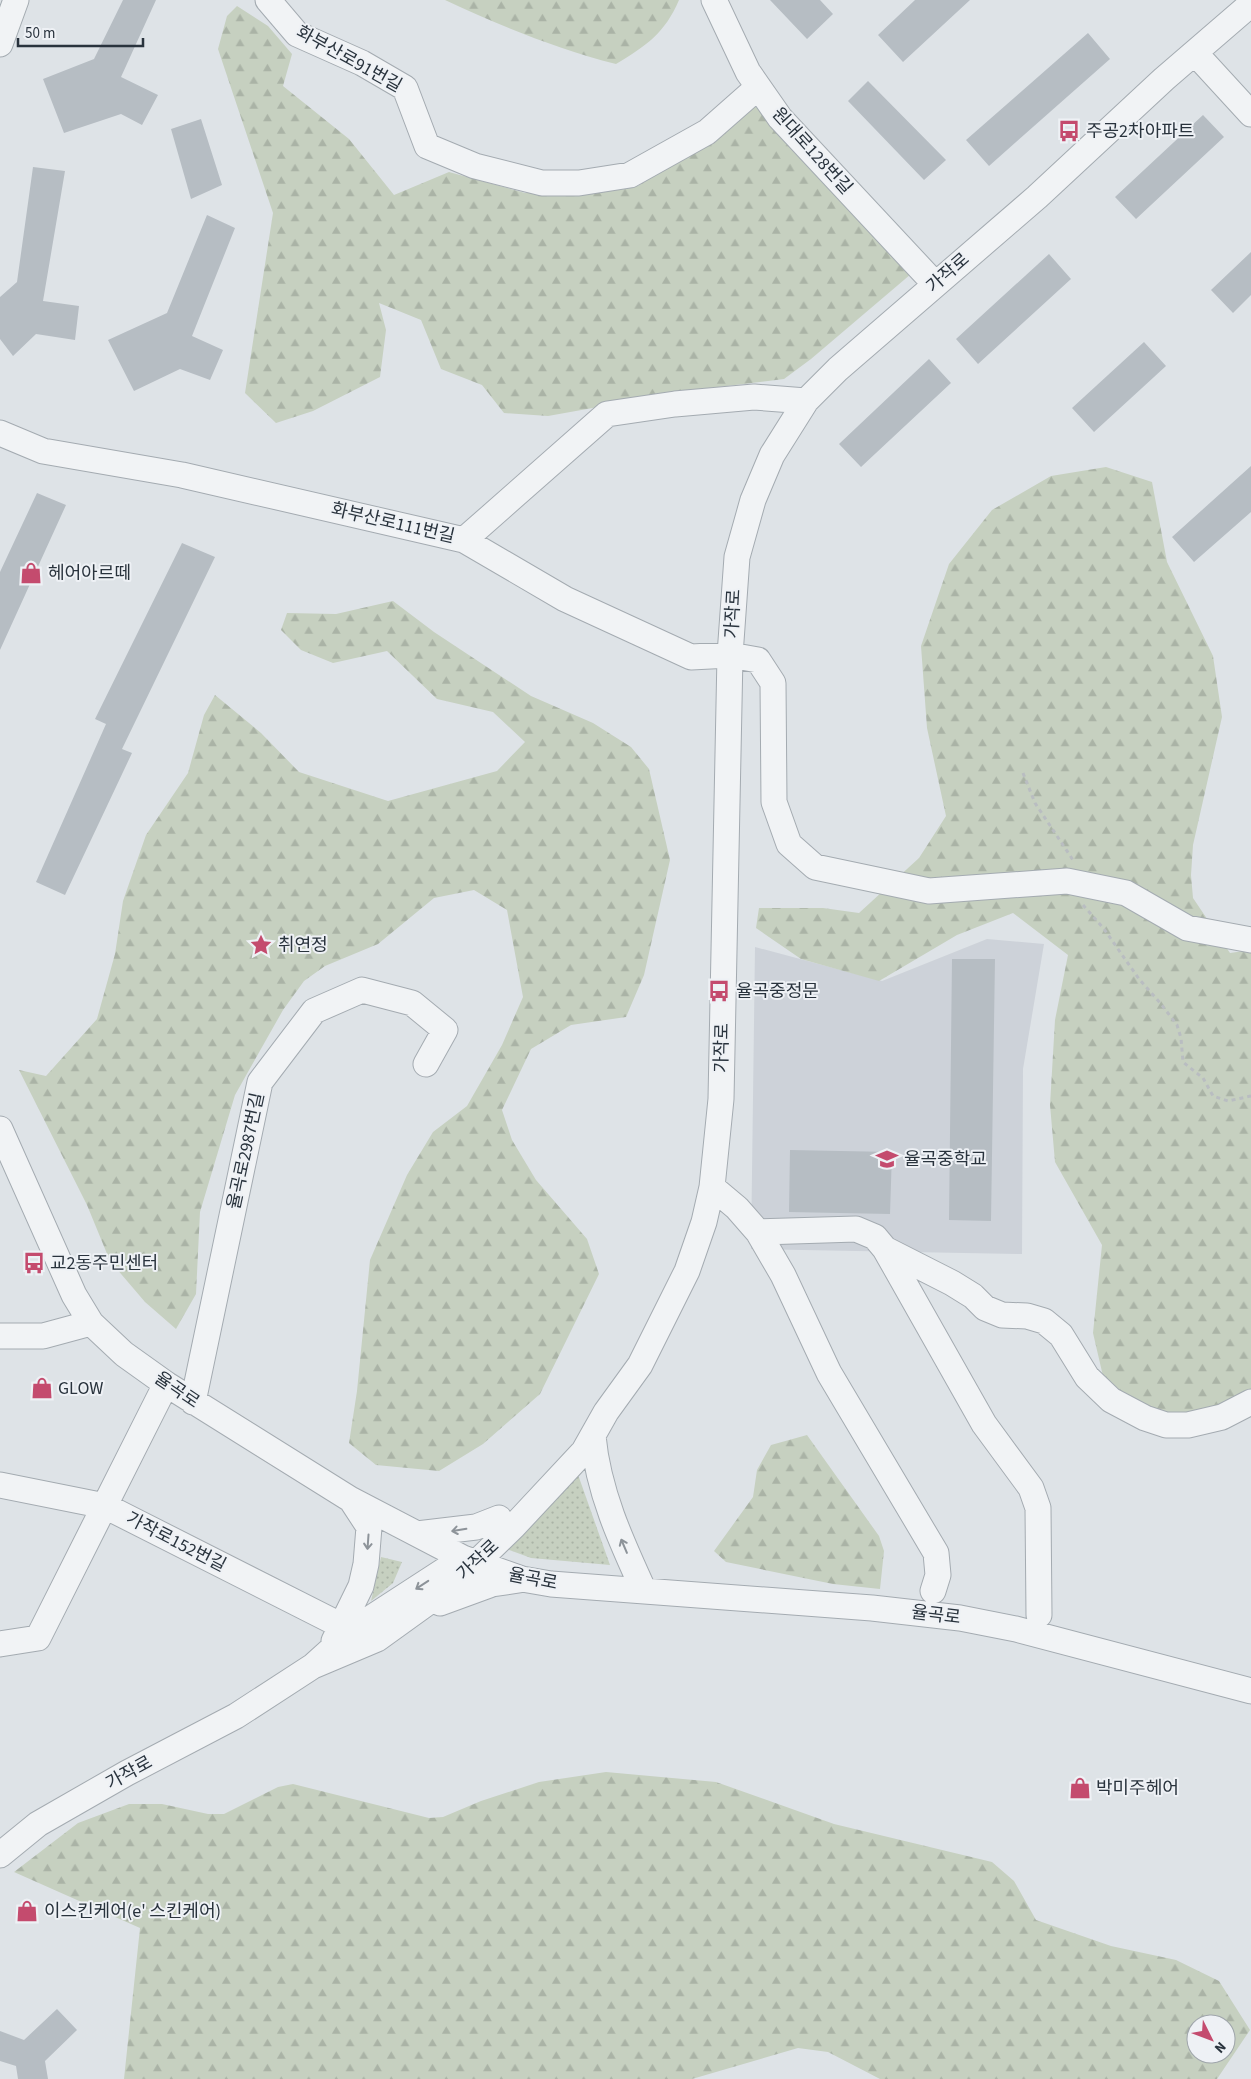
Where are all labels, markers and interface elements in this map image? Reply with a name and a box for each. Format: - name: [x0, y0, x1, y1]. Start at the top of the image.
- scale bar: [18, 15, 142, 47]
- street label: 화부산로91번길: [292, 20, 406, 98]
- text: 50 m: [25, 23, 55, 44]
- street label: 원대로128번길: [766, 102, 858, 200]
- bus stop icon: 주공2차아파트: [1056, 118, 1082, 144]
- place label: 주공2차아파트: [1086, 119, 1194, 144]
- street label: 가작로: [921, 247, 975, 299]
- street label: 화부산로111번길: [329, 497, 457, 549]
- shop icon: 헤어아르떼: [18, 560, 44, 586]
- place label: 헤어아르떼: [48, 561, 131, 586]
- street label: 가작로: [719, 589, 747, 639]
- place icon: 취연정: [248, 932, 274, 958]
- place label: 취연정: [278, 933, 328, 958]
- bus stop icon: 율곡중정문: [706, 978, 732, 1004]
- place label: 율곡중정문: [736, 979, 819, 1004]
- street label: 가작로: [709, 1023, 735, 1073]
- street label: 율곡로2987번길: [221, 1090, 271, 1212]
- school or university icon: 율곡중학교: [874, 1146, 900, 1172]
- place label: 율곡중학교: [904, 1147, 987, 1172]
- bus stop icon: 교2동주민센터: [21, 1250, 47, 1276]
- place label: 교2동주민센터: [50, 1251, 158, 1276]
- street label: 율곡로: [149, 1366, 205, 1414]
- shop icon: GLOW: [29, 1375, 55, 1401]
- place label: GLOW: [58, 1376, 103, 1401]
- street label: 가작로152번길: [121, 1506, 231, 1578]
- one-way arrow: [451, 1525, 467, 1535]
- one-way arrow: [363, 1534, 373, 1550]
- street label: 가작로: [451, 1534, 505, 1586]
- one-way arrow: [618, 1539, 628, 1554]
- street label: 율곡로: [506, 1562, 560, 1596]
- one-way arrow: [416, 1580, 430, 1590]
- street label: 율곡로: [910, 1600, 962, 1630]
- street label: 가작로: [101, 1750, 157, 1796]
- shop icon: 박미주헤어: [1067, 1775, 1093, 1801]
- place label: 박미주헤어: [1096, 1776, 1179, 1801]
- shop icon: 이스킨케어(e' 스킨케어): [14, 1898, 40, 1924]
- place label: 이스킨케어(e' 스킨케어): [44, 1899, 221, 1924]
- north arrow: [1186, 2014, 1236, 2064]
- text: N: [1209, 2037, 1230, 2057]

